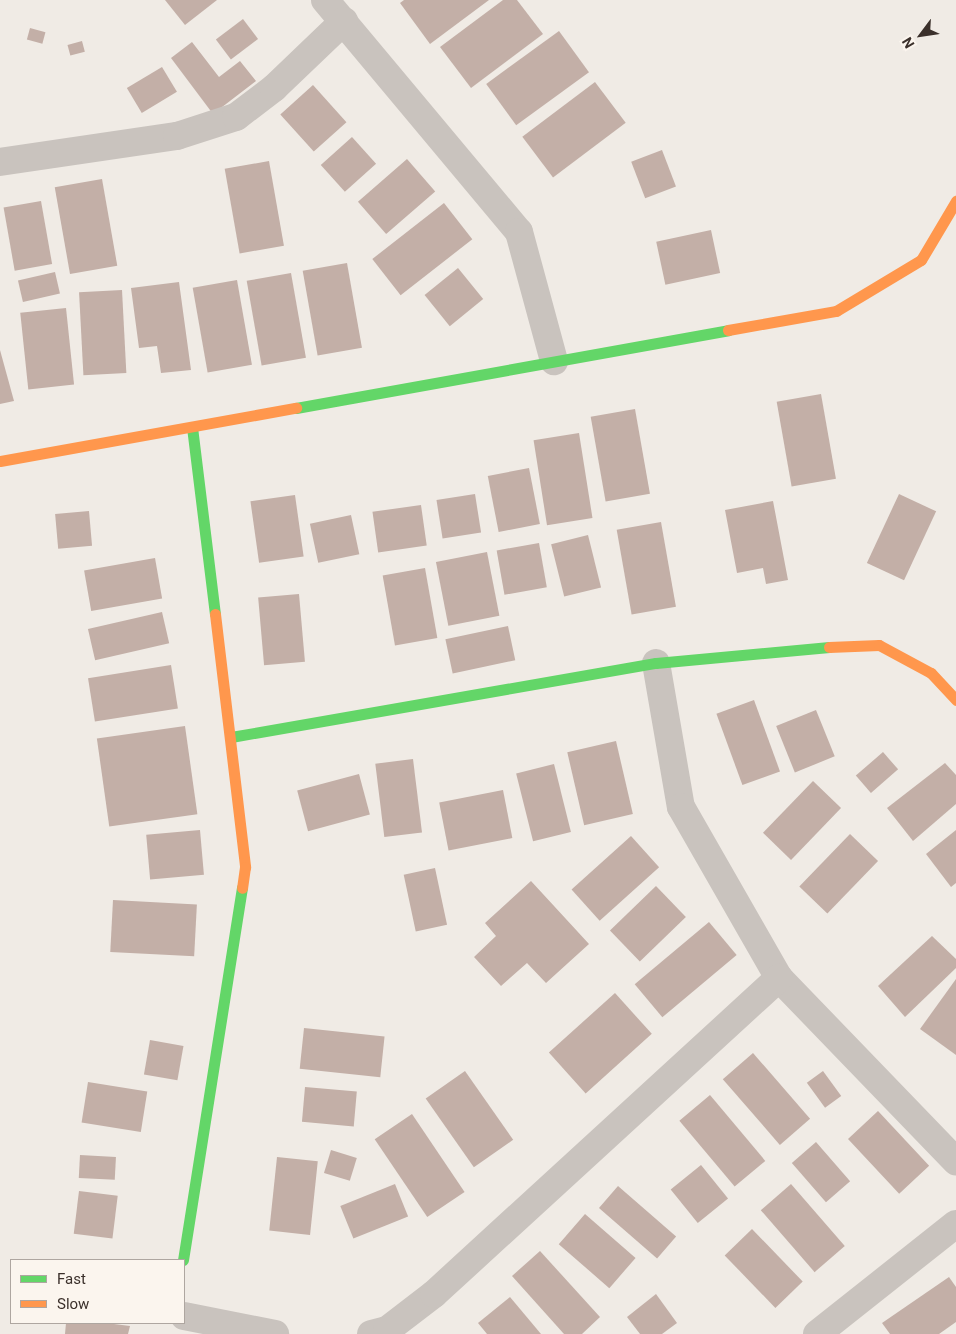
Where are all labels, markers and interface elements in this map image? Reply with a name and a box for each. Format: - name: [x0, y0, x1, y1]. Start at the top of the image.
- north arrow: [896, 10, 946, 60]
- text: N: [899, 34, 918, 51]
- legend: [10, 1259, 185, 1324]
- text: Fast: [57, 1270, 86, 1288]
- text: Slow: [57, 1295, 89, 1313]

